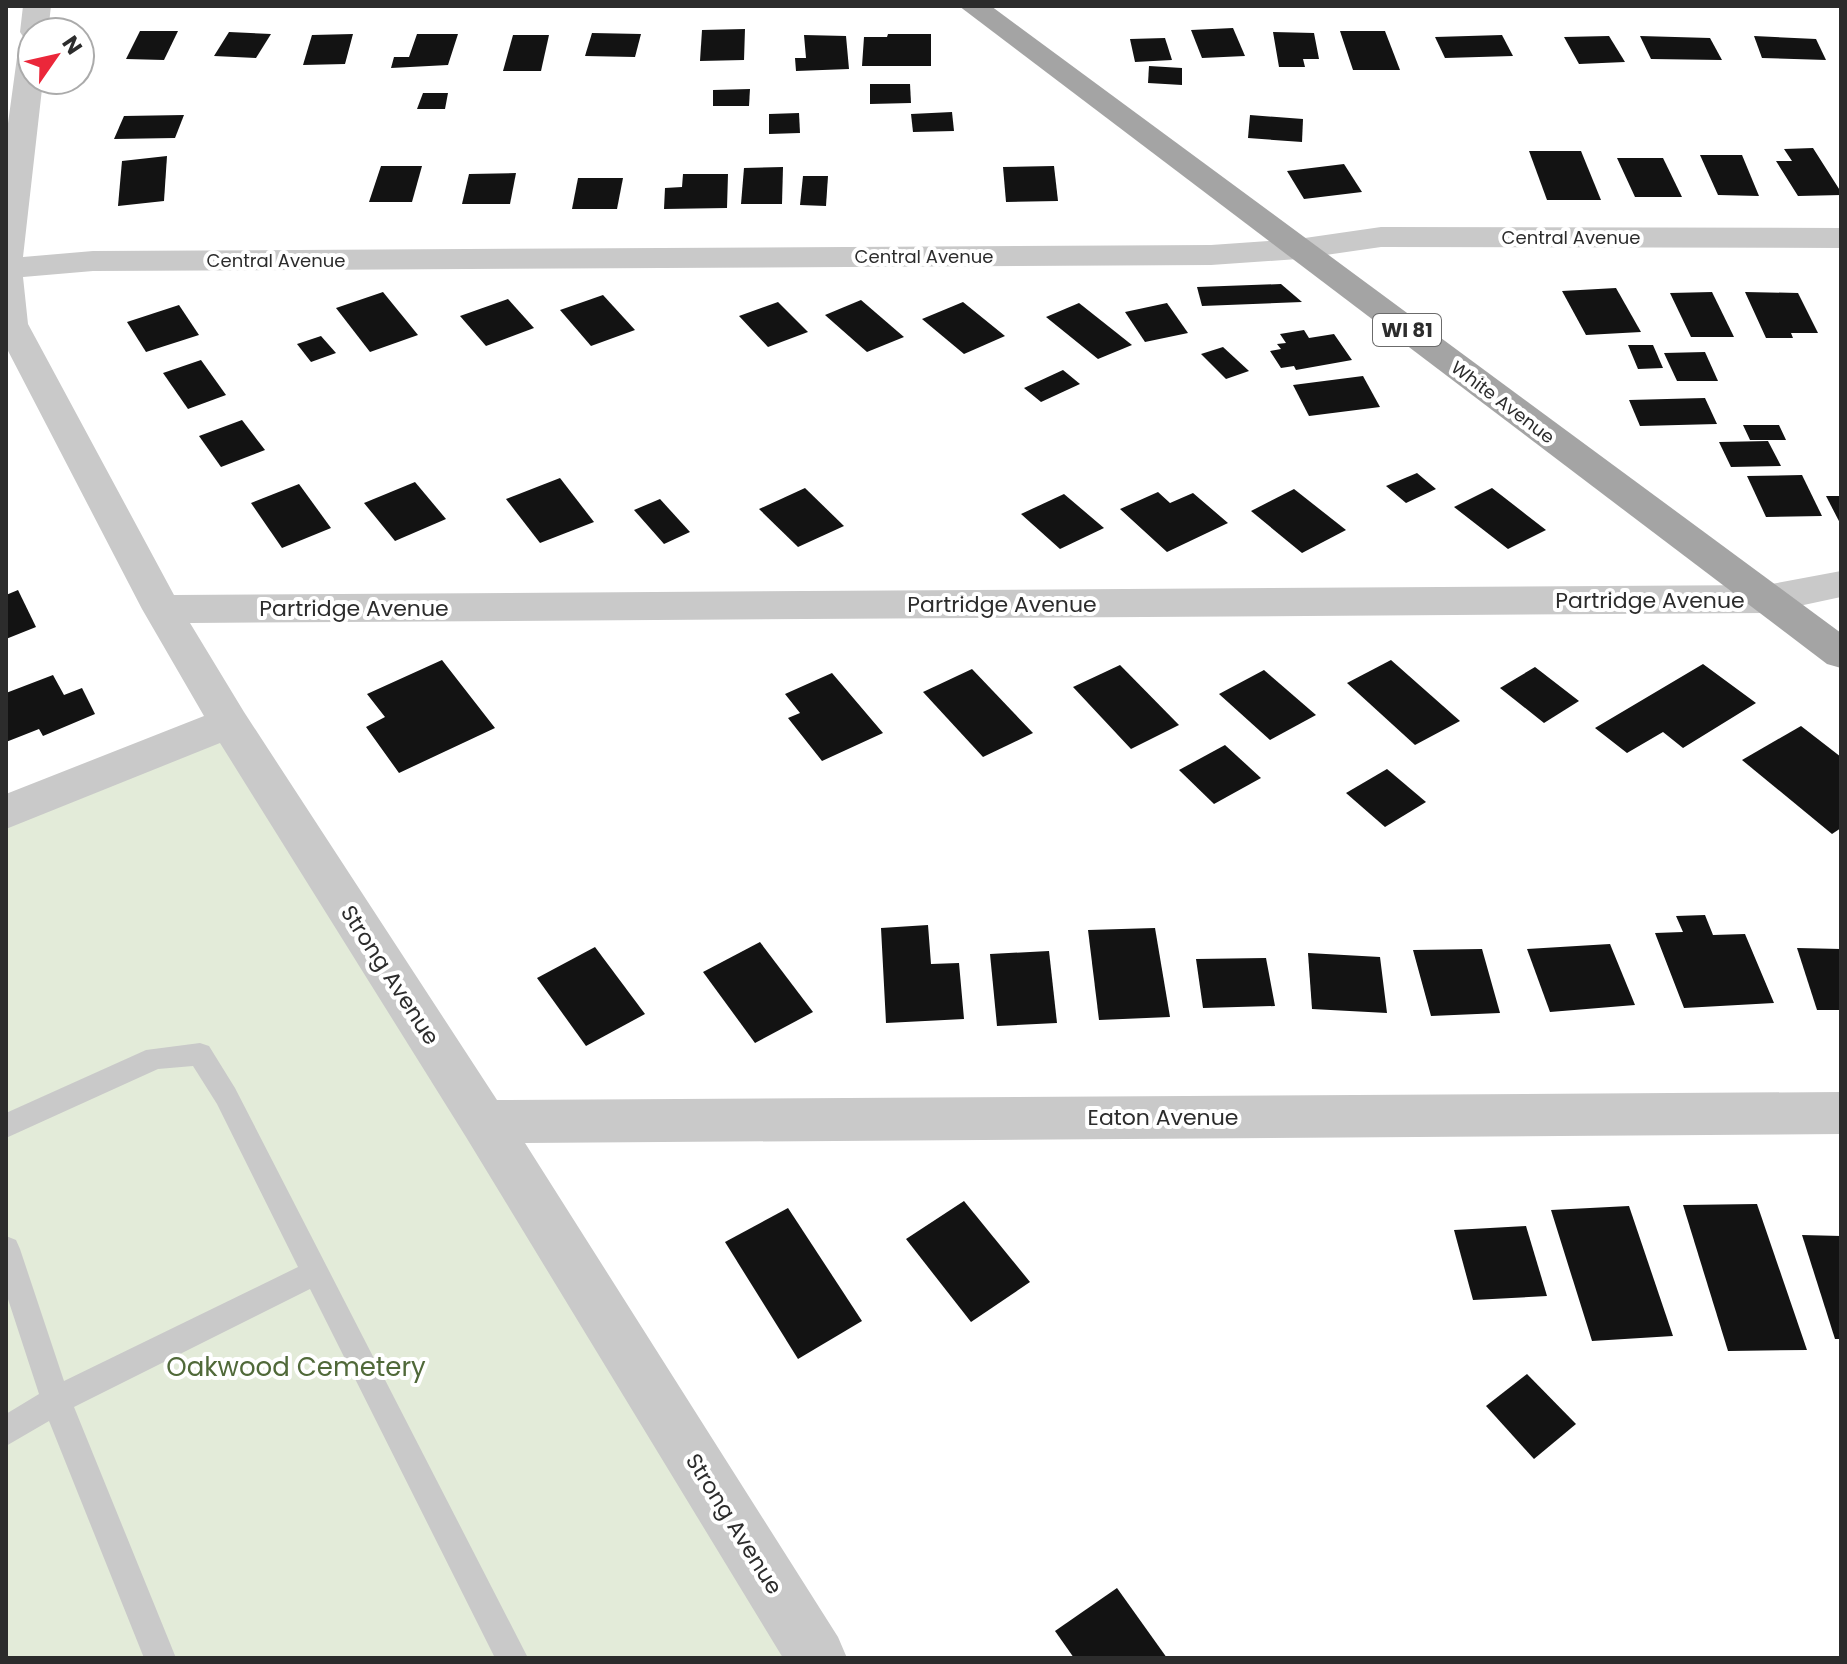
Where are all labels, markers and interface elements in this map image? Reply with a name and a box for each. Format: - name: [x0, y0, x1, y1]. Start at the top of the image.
- north arrow: [16, 16, 96, 96]
- text: N: [55, 30, 90, 61]
- street label: Central Avenue: [1502, 225, 1640, 250]
- street label: Central Avenue: [855, 244, 993, 269]
- street label: Central Avenue: [207, 248, 345, 273]
- road number: WI 81: [1373, 314, 1441, 346]
- street label: White Avenue: [1446, 355, 1560, 449]
- street label: Partridge Avenue: [1555, 585, 1745, 616]
- street label: Partridge Avenue: [907, 589, 1097, 620]
- street label: Partridge Avenue: [259, 593, 449, 624]
- street label: Strong Avenue: [333, 899, 447, 1051]
- street label: Eaton Avenue: [1088, 1102, 1238, 1133]
- park label: Oakwood Cemetery: [166, 1349, 426, 1385]
- street label: Strong Avenue: [678, 1448, 790, 1600]

